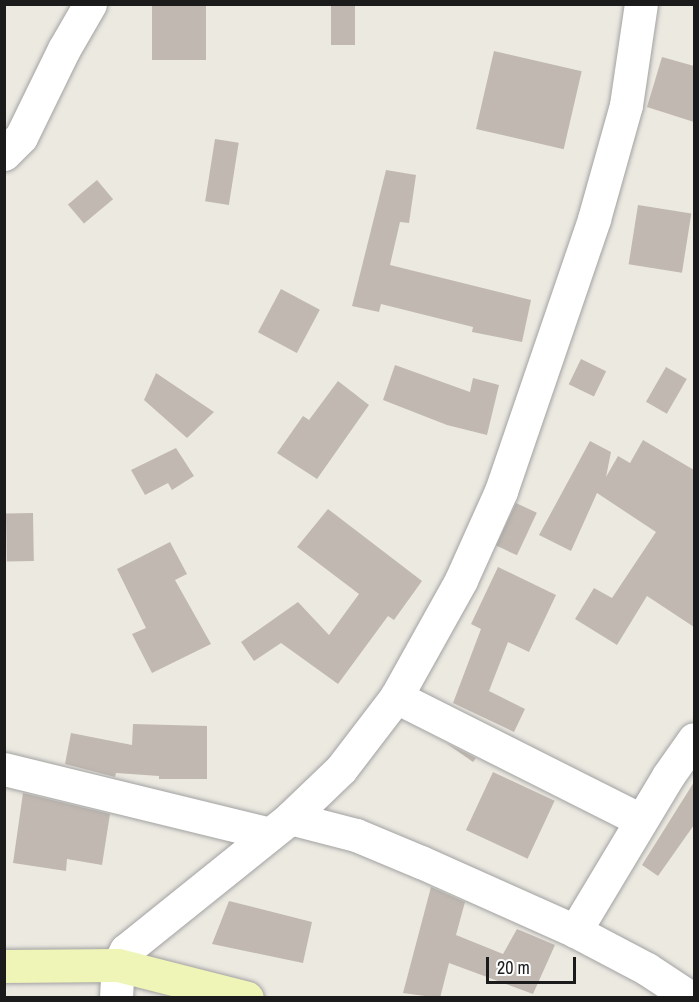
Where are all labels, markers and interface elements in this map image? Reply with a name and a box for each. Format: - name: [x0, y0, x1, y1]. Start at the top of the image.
- scale bar: [489, 945, 579, 983]
- text: 20 m: [497, 955, 530, 980]

